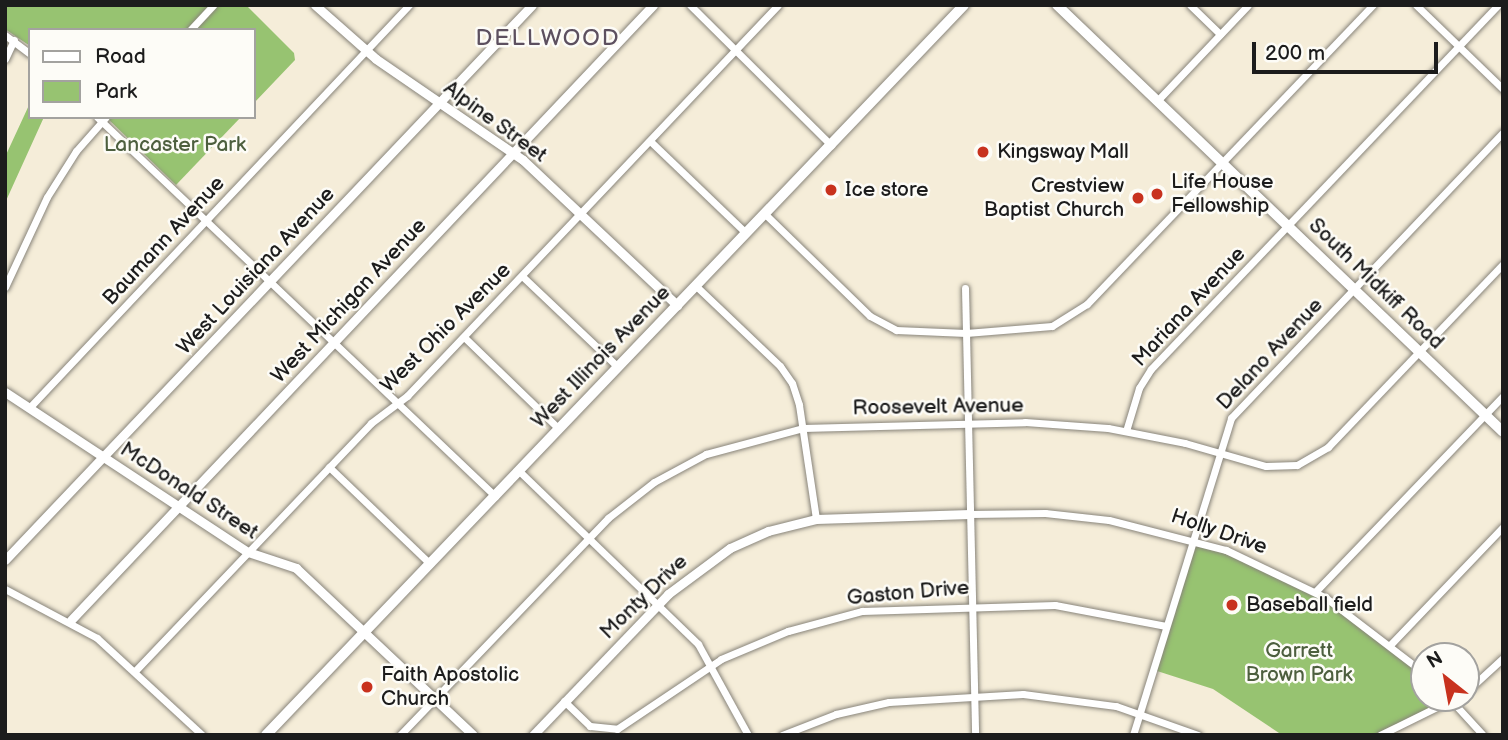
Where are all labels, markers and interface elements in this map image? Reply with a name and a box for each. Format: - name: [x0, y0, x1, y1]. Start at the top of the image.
- district label: DELLWOOD: [477, 24, 619, 52]
- legend: [28, 28, 256, 119]
- scale bar: [1256, 28, 1442, 72]
- text: 200 m: [1265, 41, 1325, 66]
- text: Road: [95, 44, 146, 69]
- street label: Alpine Street: [438, 76, 552, 168]
- text: Park: [95, 79, 137, 104]
- park label: Lancaster Park: [104, 132, 246, 158]
- place label: Kingsway Mall: [997, 139, 1130, 165]
- marker: Kingsway Mall: [975, 144, 991, 160]
- place label: Life House Fellowship: [1171, 169, 1273, 219]
- street label: Baumann Avenue: [98, 171, 230, 311]
- place label: Crestview Baptist Church: [984, 173, 1124, 223]
- place label: Ice store: [845, 177, 929, 203]
- street label: West Louisiana Avenue: [172, 182, 340, 360]
- marker: Ice store: [823, 182, 839, 198]
- marker: Life House Fellowship: [1149, 186, 1165, 202]
- marker: Crestview Baptist Church: [1130, 190, 1146, 206]
- street label: South Midkiff Road: [1303, 213, 1449, 355]
- street label: West Michigan Avenue: [266, 214, 432, 388]
- street label: Mariana Avenue: [1127, 242, 1251, 372]
- street label: West Ohio Avenue: [376, 258, 516, 398]
- street label: West Illinois Avenue: [526, 280, 676, 434]
- street label: Delano Avenue: [1212, 293, 1328, 415]
- street label: Roosevelt Avenue: [852, 393, 1024, 421]
- street label: McDonald Street: [115, 437, 263, 545]
- street label: Holly Drive: [1167, 504, 1271, 560]
- street label: Monty Drive: [595, 549, 693, 645]
- street label: Gaston Drive: [846, 575, 970, 611]
- place label: Baseball field: [1246, 592, 1373, 618]
- marker: Baseball field: [1224, 597, 1240, 613]
- park label: Garrett Brown Park: [1245, 638, 1353, 688]
- north arrow: [1410, 642, 1480, 712]
- text: N: [1423, 647, 1447, 674]
- place label: Faith Apostolic Church: [381, 662, 519, 712]
- marker: Faith Apostolic Church: [359, 679, 375, 695]

